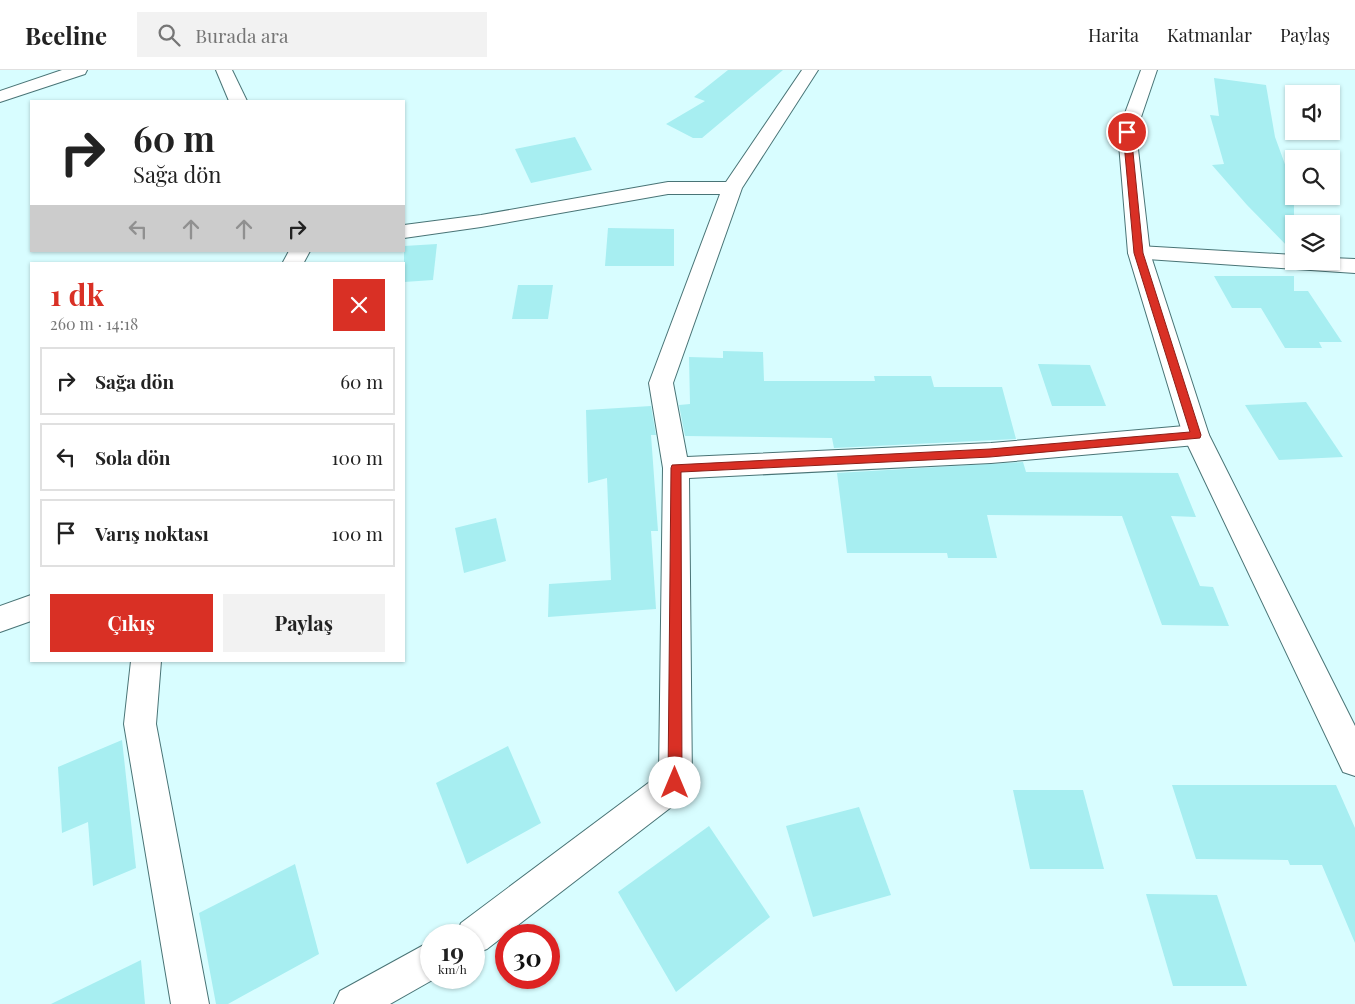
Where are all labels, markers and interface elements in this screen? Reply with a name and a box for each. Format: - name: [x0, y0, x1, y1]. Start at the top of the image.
- search box: [137, 12, 487, 57]
- text: Beeline: [25, 19, 107, 51]
- icon: search: [155, 21, 183, 49]
- text: Burada ara: [195, 22, 288, 48]
- text: Harita: [1088, 23, 1139, 47]
- text: Katmanlar: [1167, 23, 1252, 47]
- text: Paylaş: [1280, 23, 1330, 47]
- map controls: [1285, 85, 1340, 270]
- button: sound: [1285, 85, 1340, 140]
- pin: [1106, 111, 1148, 153]
- text: 60 m: [133, 114, 215, 161]
- icon: arrive: [1113, 118, 1141, 146]
- icon: right: [50, 120, 115, 185]
- button: search: [1285, 150, 1340, 205]
- text: Sağa dön: [133, 159, 221, 189]
- icon: left: [124, 215, 152, 243]
- icon: ahead: [177, 215, 205, 243]
- icon: ahead: [230, 215, 258, 243]
- icon: right: [283, 215, 311, 243]
- button: layers: [1285, 215, 1340, 270]
- text: 1 dk: [50, 274, 104, 314]
- button: close: [333, 279, 385, 331]
- text: 260 m · 14:18: [50, 313, 138, 334]
- icon: right: [52, 367, 80, 395]
- text: Sağa dön: [95, 368, 174, 394]
- text: 60 m: [340, 368, 383, 394]
- icon: left: [52, 443, 80, 471]
- text: Sola dön: [95, 444, 171, 470]
- text: 100 m: [332, 444, 383, 470]
- icon: arrive: [52, 519, 80, 547]
- text: Varış noktası: [95, 520, 209, 546]
- text: 100 m: [332, 520, 383, 546]
- button: Çıkış: [50, 594, 213, 652]
- button: Paylaş: [223, 594, 385, 652]
- position arrow: [648, 756, 700, 808]
- speed limit sign: 30: [495, 924, 560, 989]
- text: 19: [441, 934, 464, 967]
- text: km/h: [438, 961, 467, 977]

